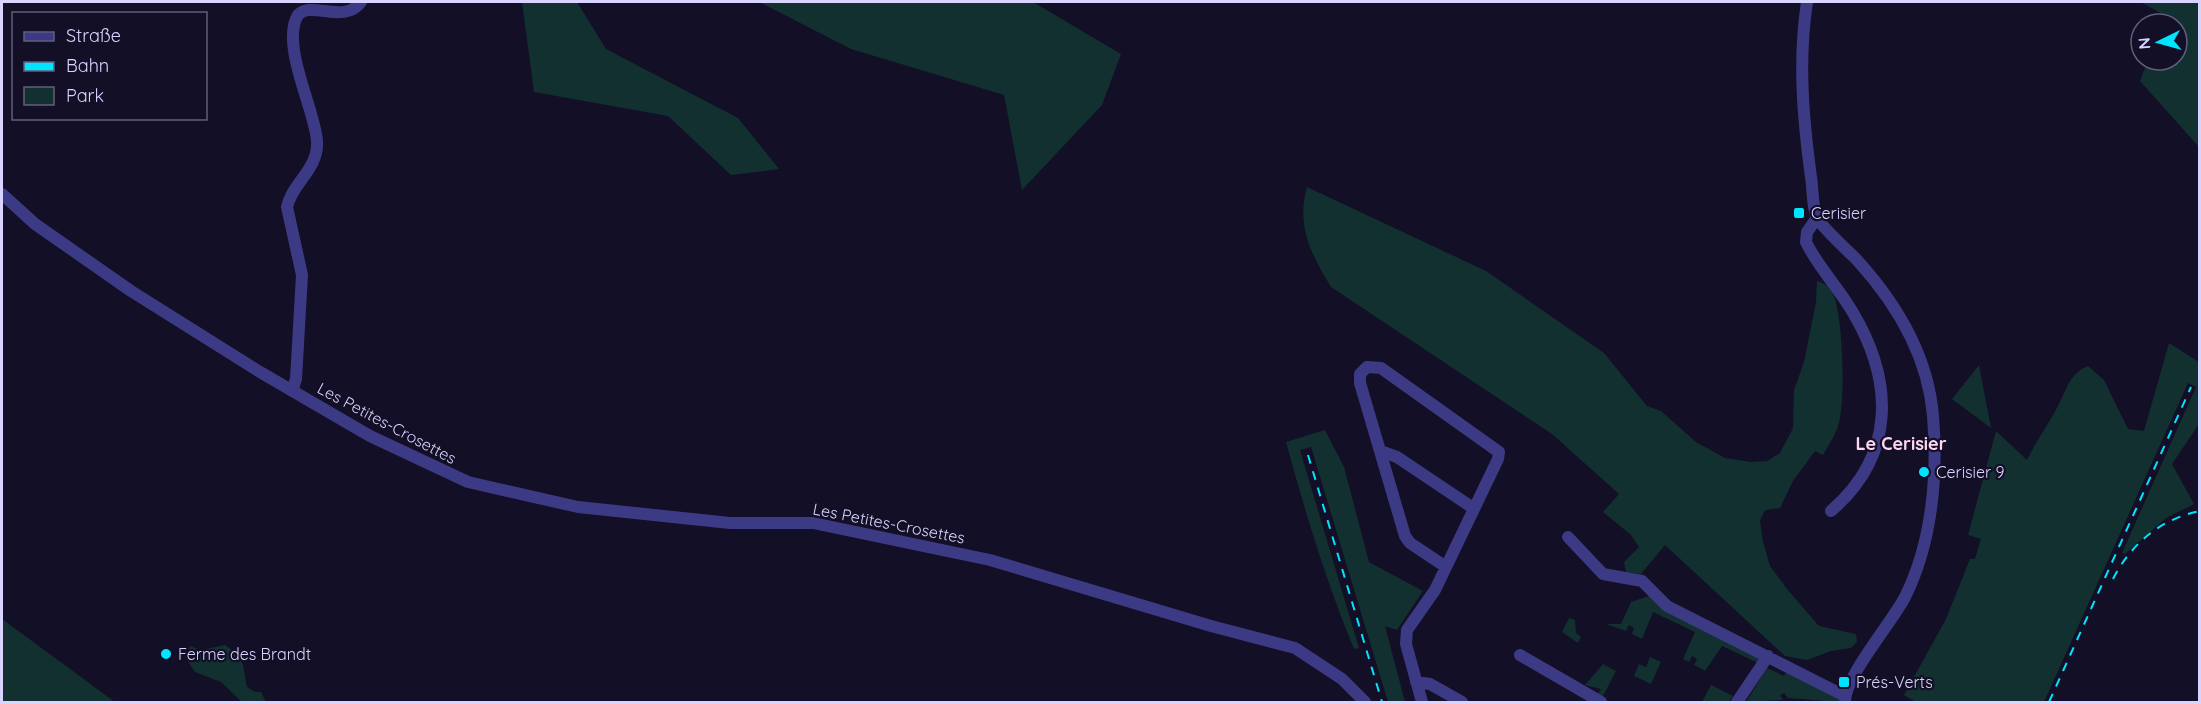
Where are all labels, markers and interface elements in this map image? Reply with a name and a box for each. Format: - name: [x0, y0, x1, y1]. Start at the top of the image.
- legend: [12, 12, 207, 120]
- north arrow: [2129, 12, 2189, 72]
- text: Straße: [66, 24, 121, 47]
- text: N: [2134, 37, 2155, 50]
- text: Bahn: [66, 54, 109, 77]
- text: Park: [66, 84, 104, 107]
- place label: Cerisier: [1811, 203, 1866, 223]
- marker: Cerisier: [1792, 206, 1806, 220]
- street label: Les Petites-Crosettes: [314, 378, 460, 468]
- district label: Le Cerisier: [1855, 432, 1947, 455]
- place label: Cerisier 9: [1936, 462, 2005, 482]
- marker: Cerisier 9: [1917, 465, 1931, 479]
- street label: Les Petites-Crosettes: [811, 498, 967, 548]
- place label: Ferme des Brandt: [178, 644, 311, 664]
- marker: Ferme des Brandt: [159, 647, 173, 661]
- place label: Prés-Verts: [1856, 672, 1933, 692]
- marker: Prés-Verts: [1837, 675, 1851, 689]

